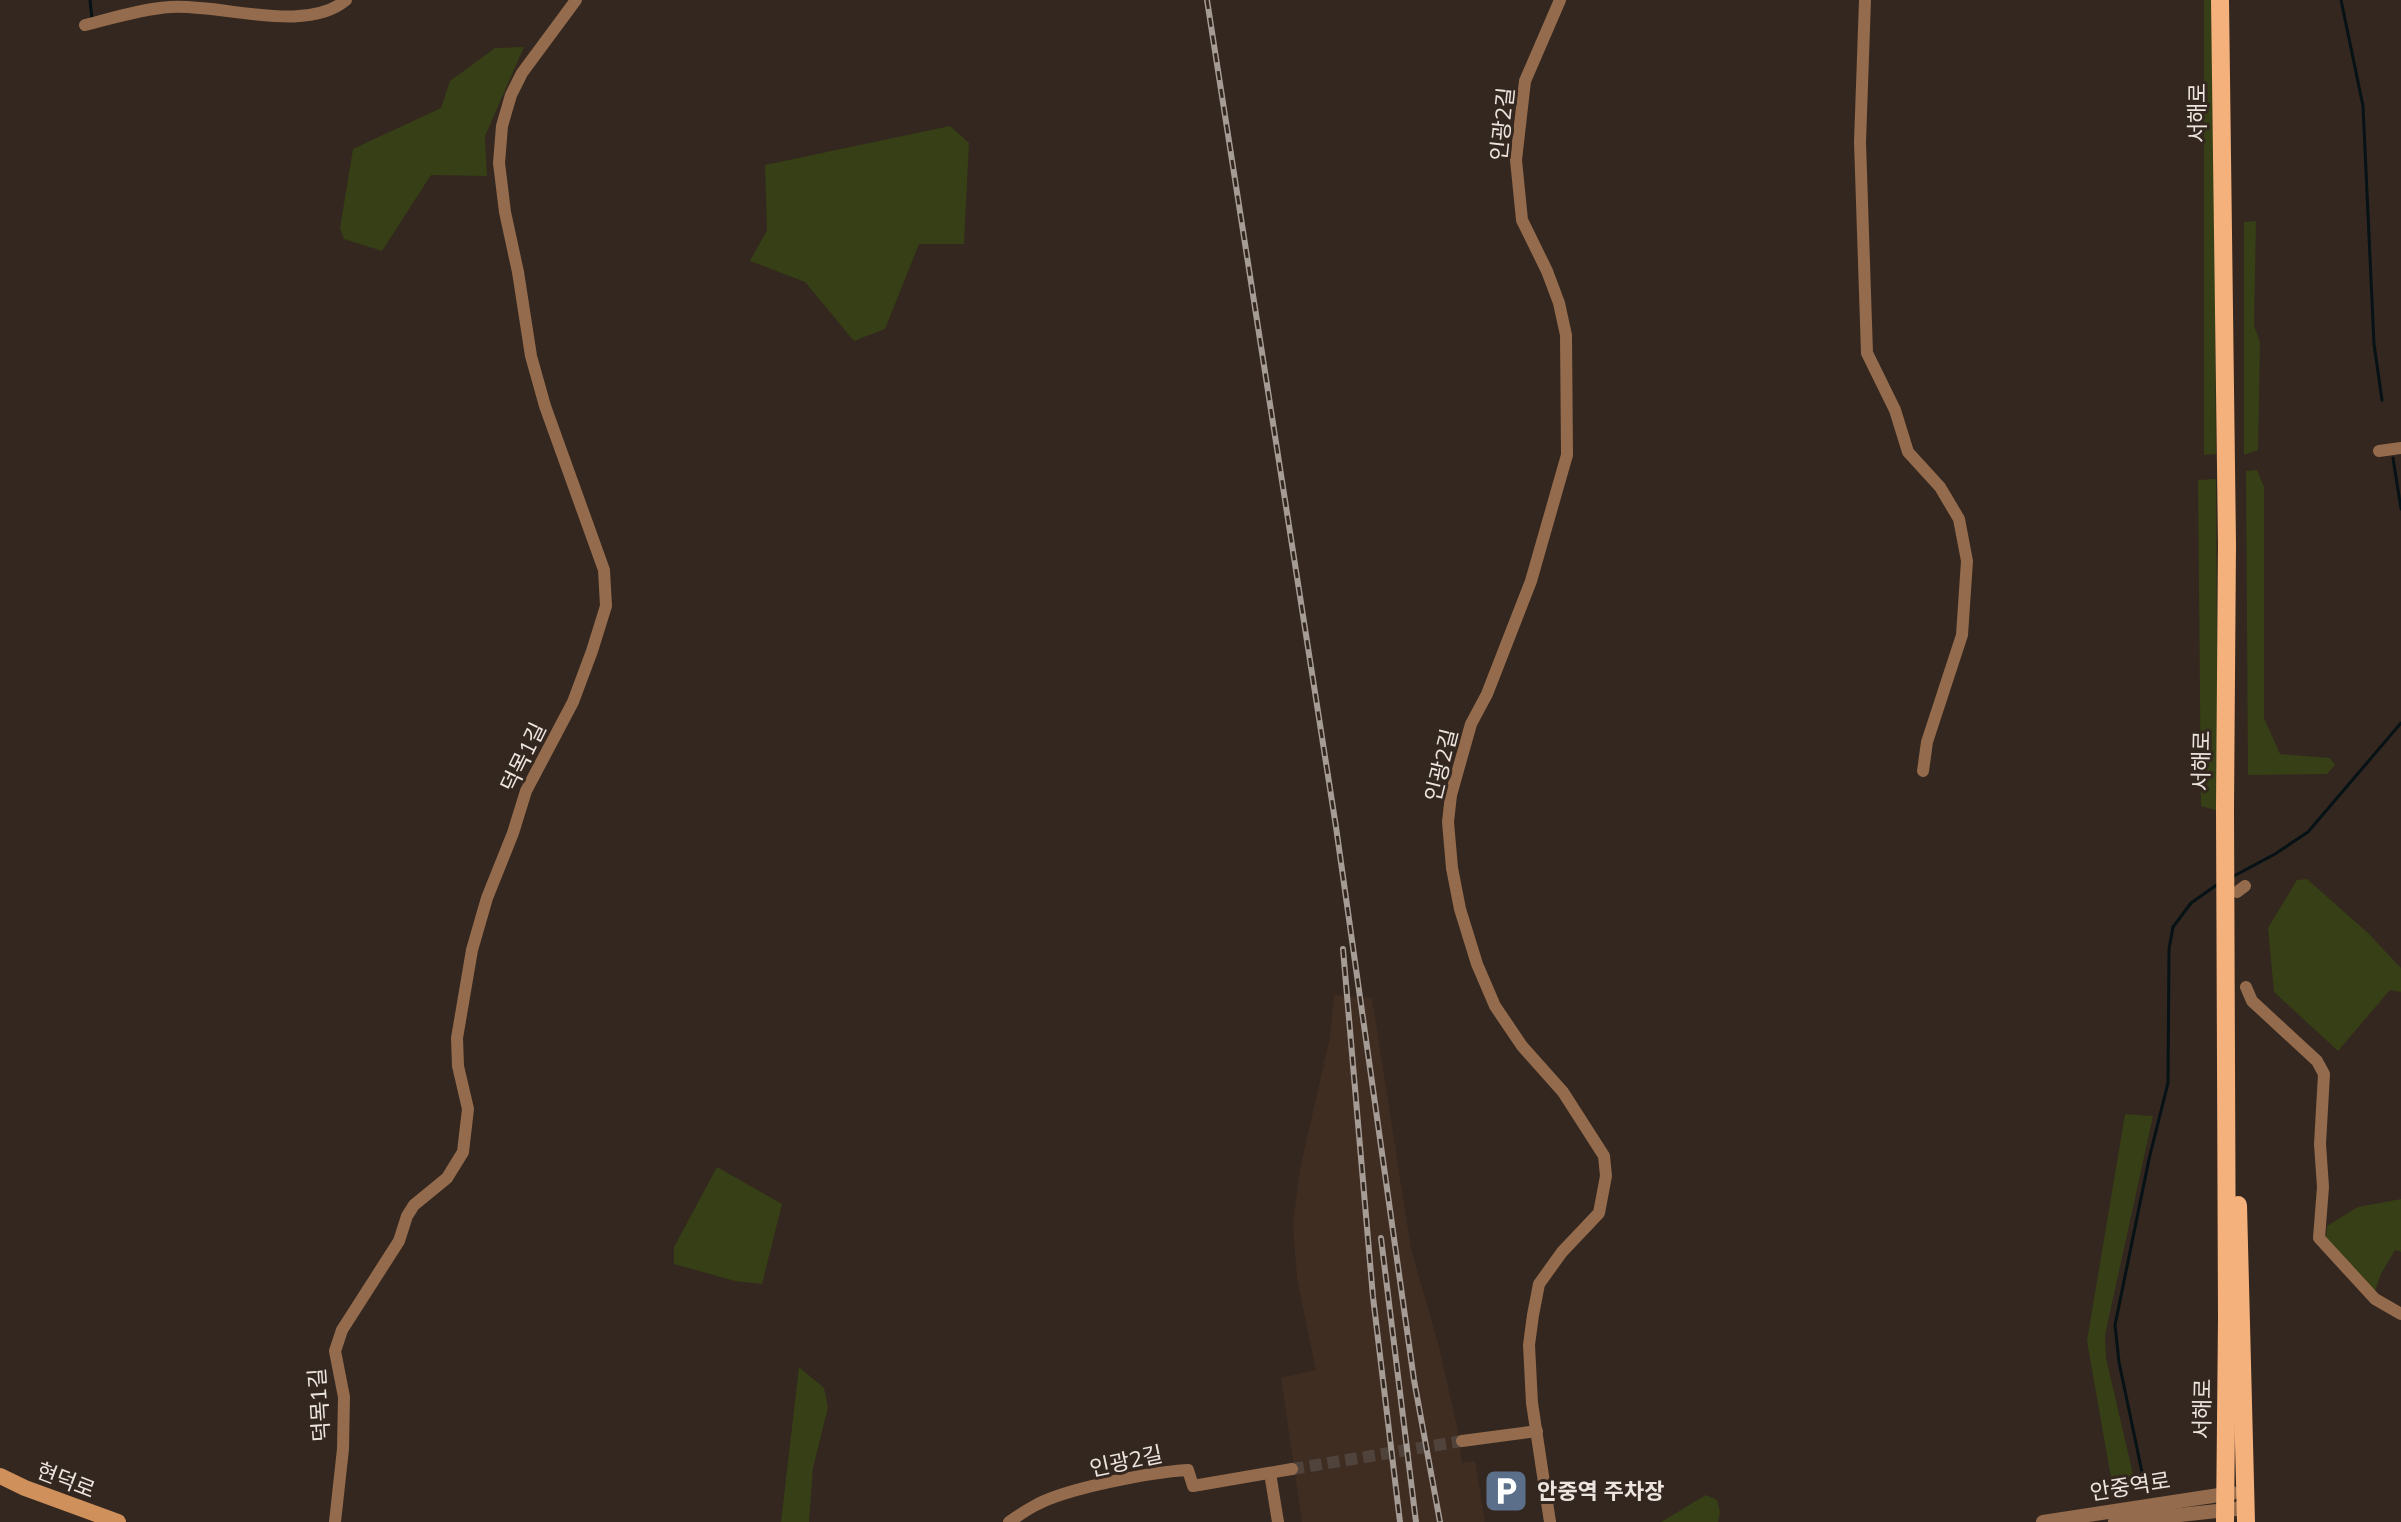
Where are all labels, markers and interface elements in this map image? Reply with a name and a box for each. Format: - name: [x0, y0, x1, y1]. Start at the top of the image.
- street label: 서해로: [2183, 83, 2211, 143]
- street label: 인광2길: [1484, 86, 1520, 162]
- street label: 덕목1길: [494, 718, 552, 796]
- street label: 인광2길: [1418, 726, 1464, 804]
- street label: 서해로: [2186, 730, 2216, 792]
- street label: 덕목1길: [302, 1367, 336, 1443]
- street label: 서해로: [2187, 1378, 2217, 1440]
- street label: 인광2길: [1087, 1440, 1165, 1482]
- street label: 현덕로: [33, 1456, 99, 1504]
- street label: 안중역로: [2088, 1466, 2172, 1506]
- parking icon: 안중역 주차장: [1482, 1467, 1530, 1515]
- place label: 안중역 주차장: [1537, 1477, 1664, 1505]

